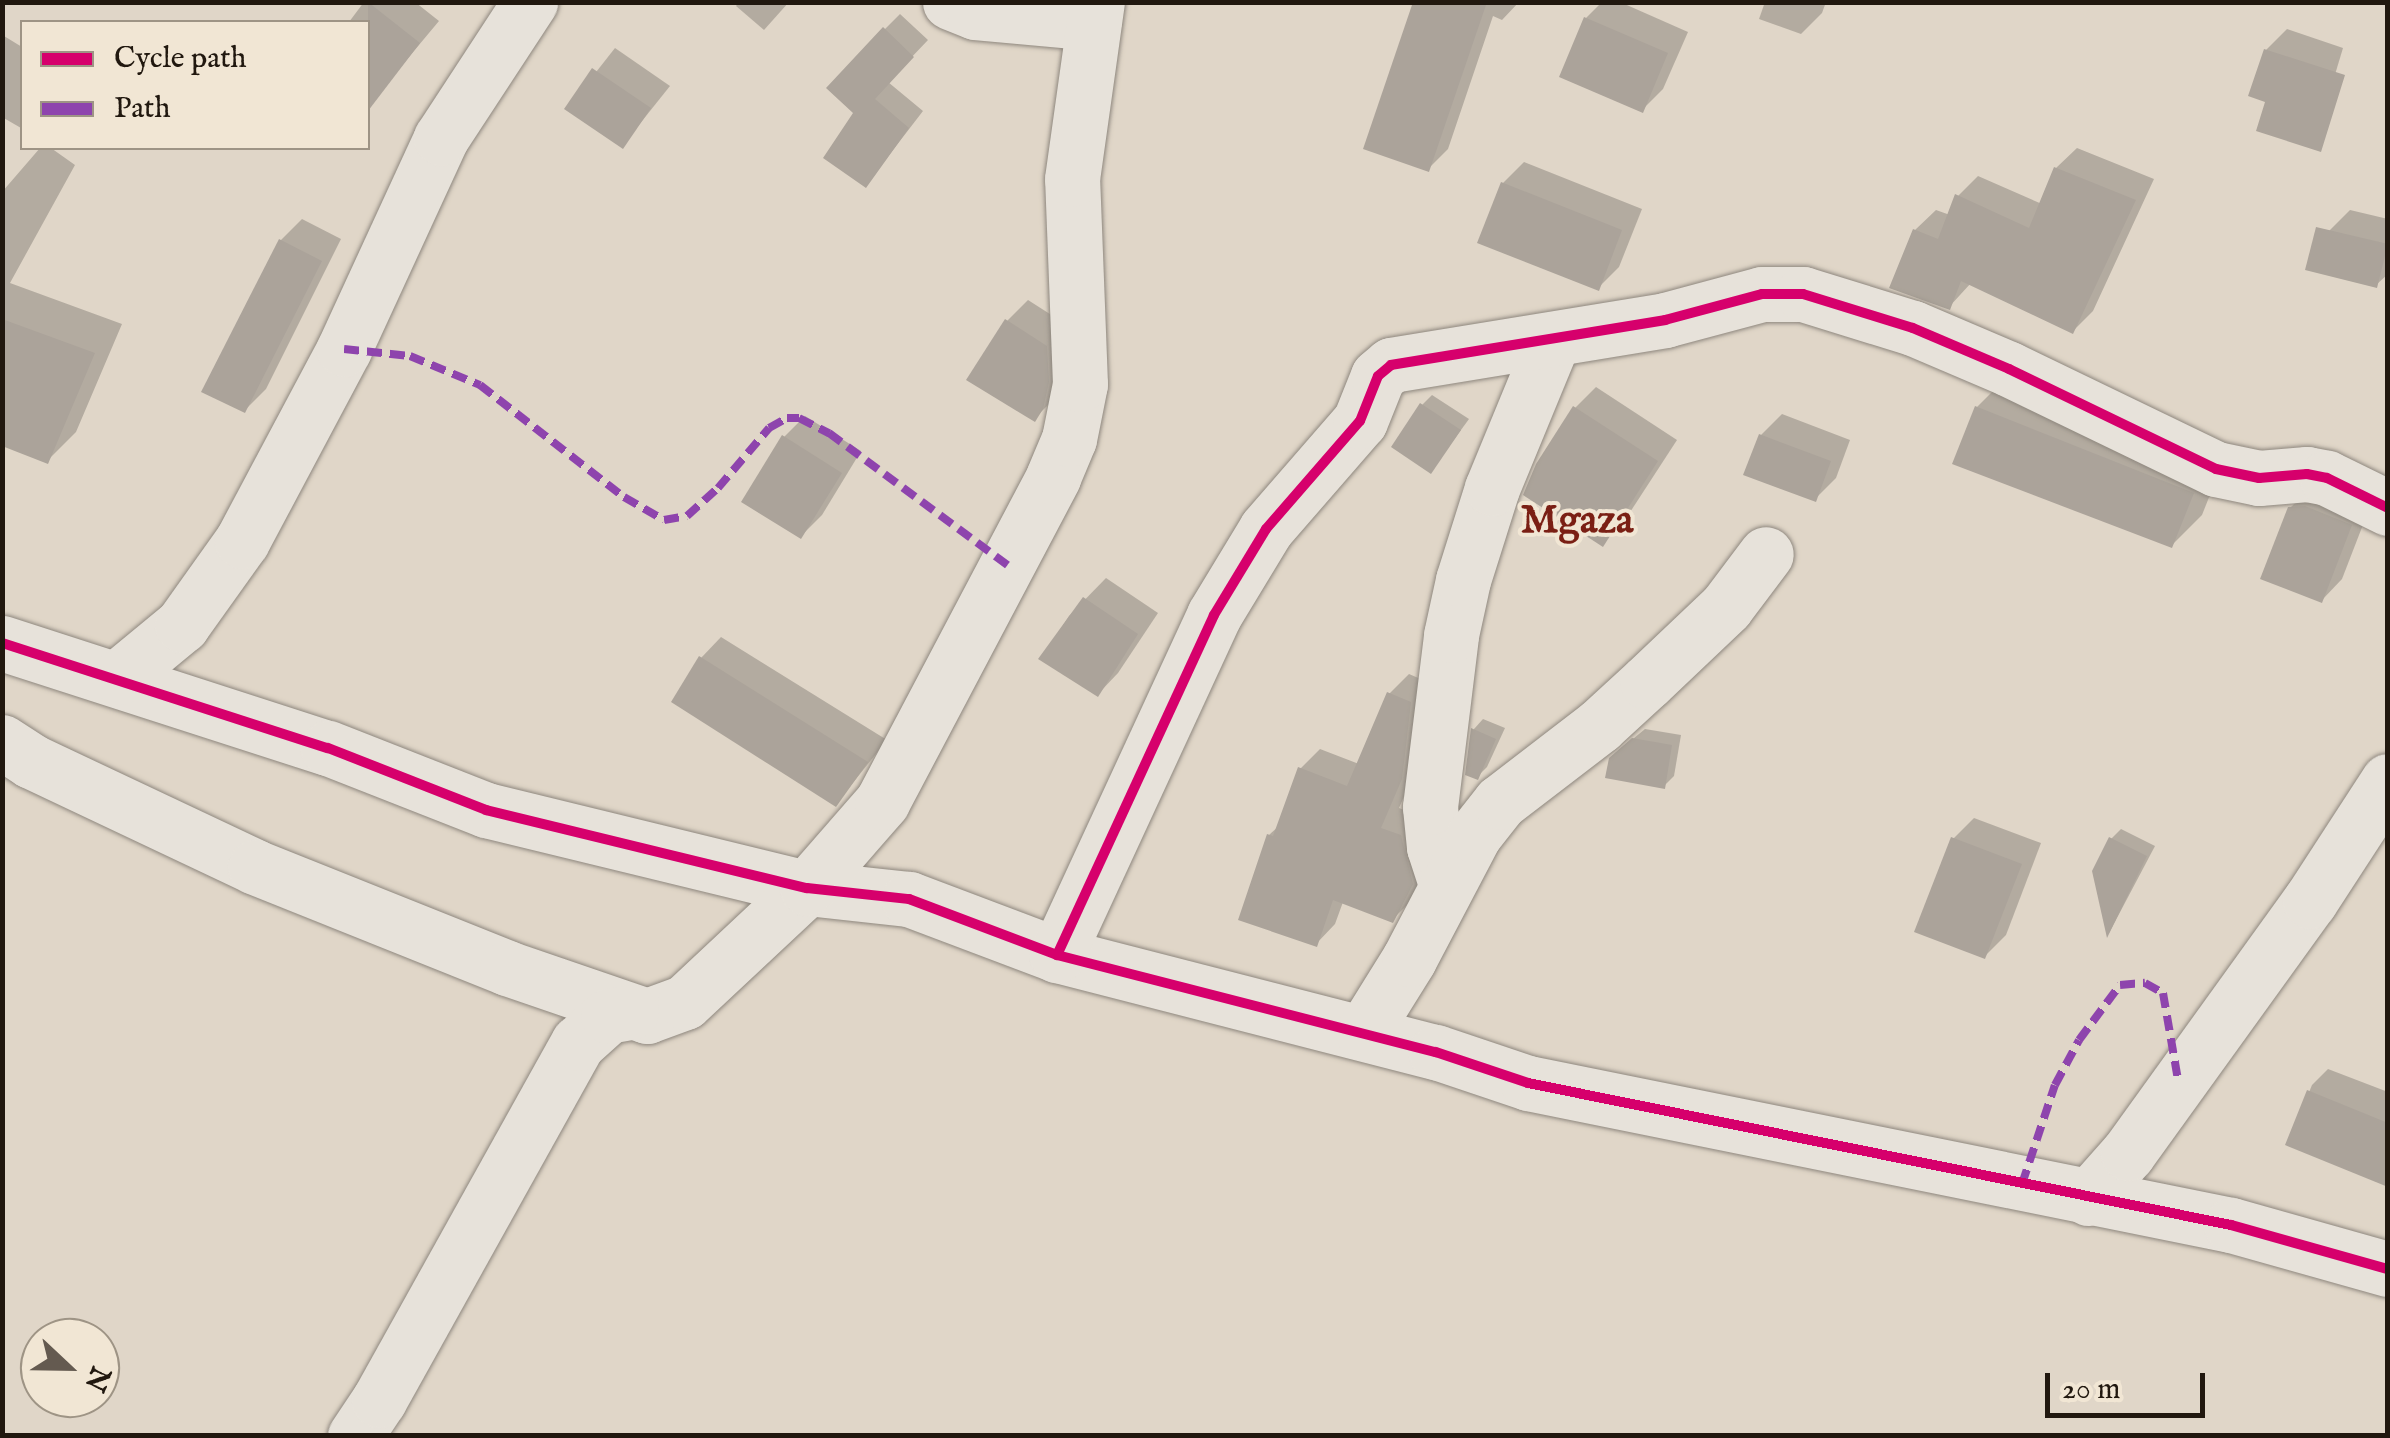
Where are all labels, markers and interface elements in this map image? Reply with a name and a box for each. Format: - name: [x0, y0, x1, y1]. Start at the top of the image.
- legend: [20, 20, 370, 150]
- text: Cycle path: [114, 40, 247, 78]
- text: Path: [114, 90, 170, 128]
- district label: Mgaza: [1521, 498, 1633, 546]
- north arrow: [20, 1318, 120, 1418]
- scale bar: [2050, 1353, 2210, 1415]
- text: N: [76, 1361, 117, 1396]
- text: 20 m: [2062, 1371, 2121, 1409]

